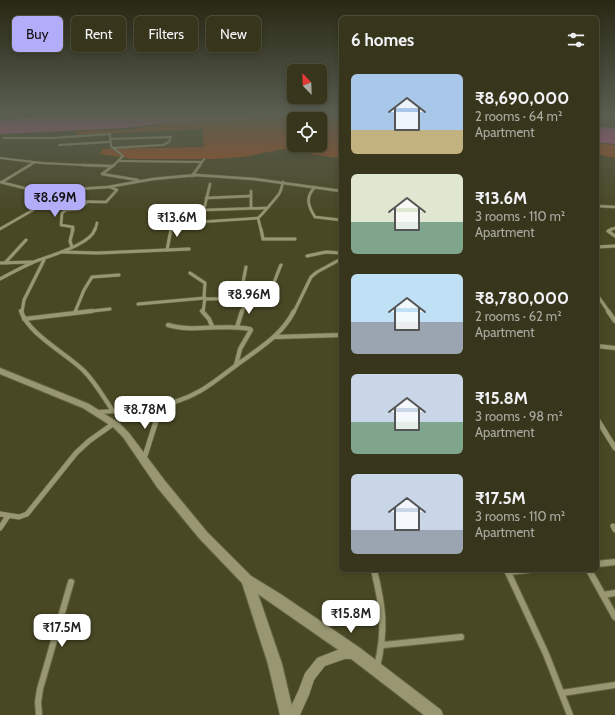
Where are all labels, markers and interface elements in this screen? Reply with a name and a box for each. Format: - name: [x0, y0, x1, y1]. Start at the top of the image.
- chip: Buy: [12, 16, 63, 52]
- chip: Rent: [71, 16, 126, 52]
- chip: Filters: [134, 16, 198, 52]
- chip: New: [206, 16, 261, 52]
- icon: filters: [565, 29, 587, 51]
- text: 6 homes: [351, 30, 414, 50]
- north arrow: [287, 64, 327, 104]
- map controls: [287, 64, 327, 152]
- text: ₹8,690,000: [475, 88, 569, 108]
- icon: home: [383, 90, 431, 138]
- text: 2 rooms · 64 m²: [475, 108, 562, 124]
- button: locate: [287, 112, 327, 152]
- text: Apartment: [475, 124, 535, 140]
- pin: ₹8.69M: [22, 184, 88, 218]
- text: ₹13.6M: [475, 188, 527, 208]
- text: ₹8.69M: [33, 189, 77, 205]
- icon: home: [383, 190, 431, 238]
- pin: ₹13.6M: [144, 204, 210, 238]
- text: 3 rooms · 110 m²: [475, 208, 565, 224]
- text: ₹13.6M: [157, 209, 197, 225]
- text: Apartment: [475, 224, 535, 240]
- pin: ₹8.96M: [216, 281, 282, 315]
- text: ₹8.96M: [227, 286, 271, 302]
- text: ₹8,780,000: [475, 288, 569, 308]
- icon: home: [383, 290, 431, 338]
- text: 2 rooms · 62 m²: [475, 308, 562, 324]
- text: Apartment: [475, 324, 535, 340]
- text: ₹15.8M: [475, 388, 528, 408]
- icon: home: [383, 390, 431, 438]
- pin: ₹8.78M: [112, 396, 178, 430]
- text: ₹8.78M: [123, 401, 167, 417]
- text: 3 rooms · 98 m²: [475, 408, 563, 424]
- text: Apartment: [475, 424, 535, 440]
- text: ₹17.5M: [475, 488, 526, 508]
- icon: home: [383, 490, 431, 538]
- text: 3 rooms · 110 m²: [475, 508, 565, 524]
- text: Apartment: [475, 524, 535, 540]
- pin: ₹15.8M: [318, 600, 384, 634]
- text: ₹15.8M: [331, 605, 371, 621]
- pin: ₹17.5M: [29, 614, 95, 648]
- text: ₹17.5M: [43, 619, 81, 635]

